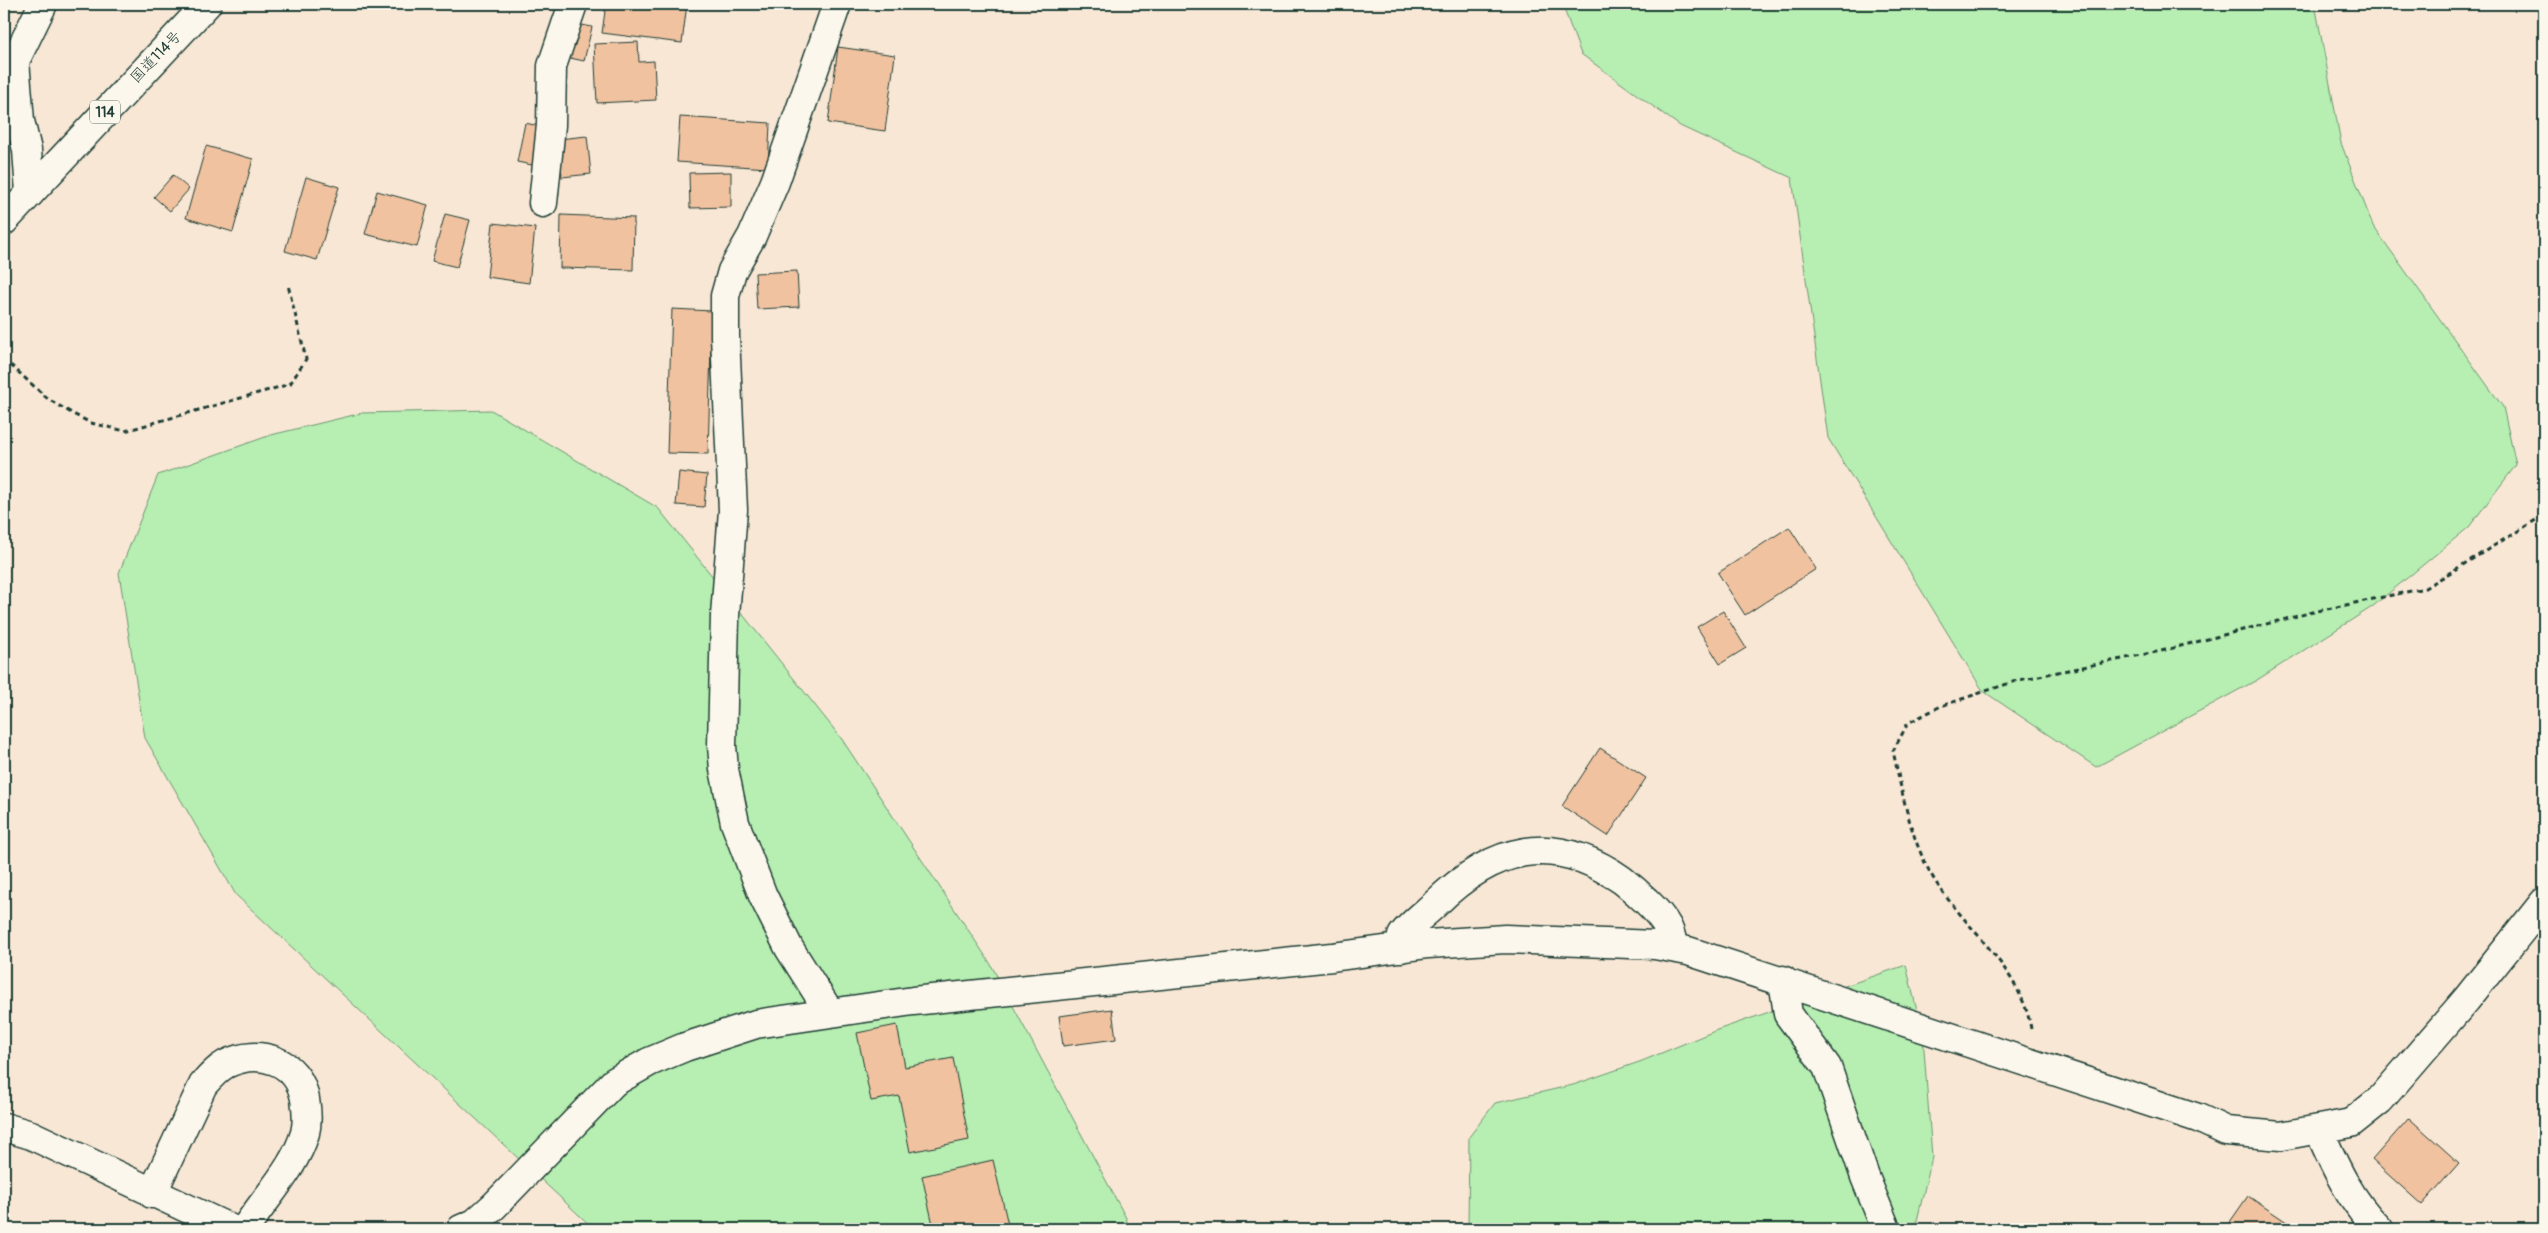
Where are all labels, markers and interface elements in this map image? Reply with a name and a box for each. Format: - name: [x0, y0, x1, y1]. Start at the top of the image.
- street label: 国道114号: [126, 27, 186, 87]
- road number: 114: [90, 100, 120, 124]

